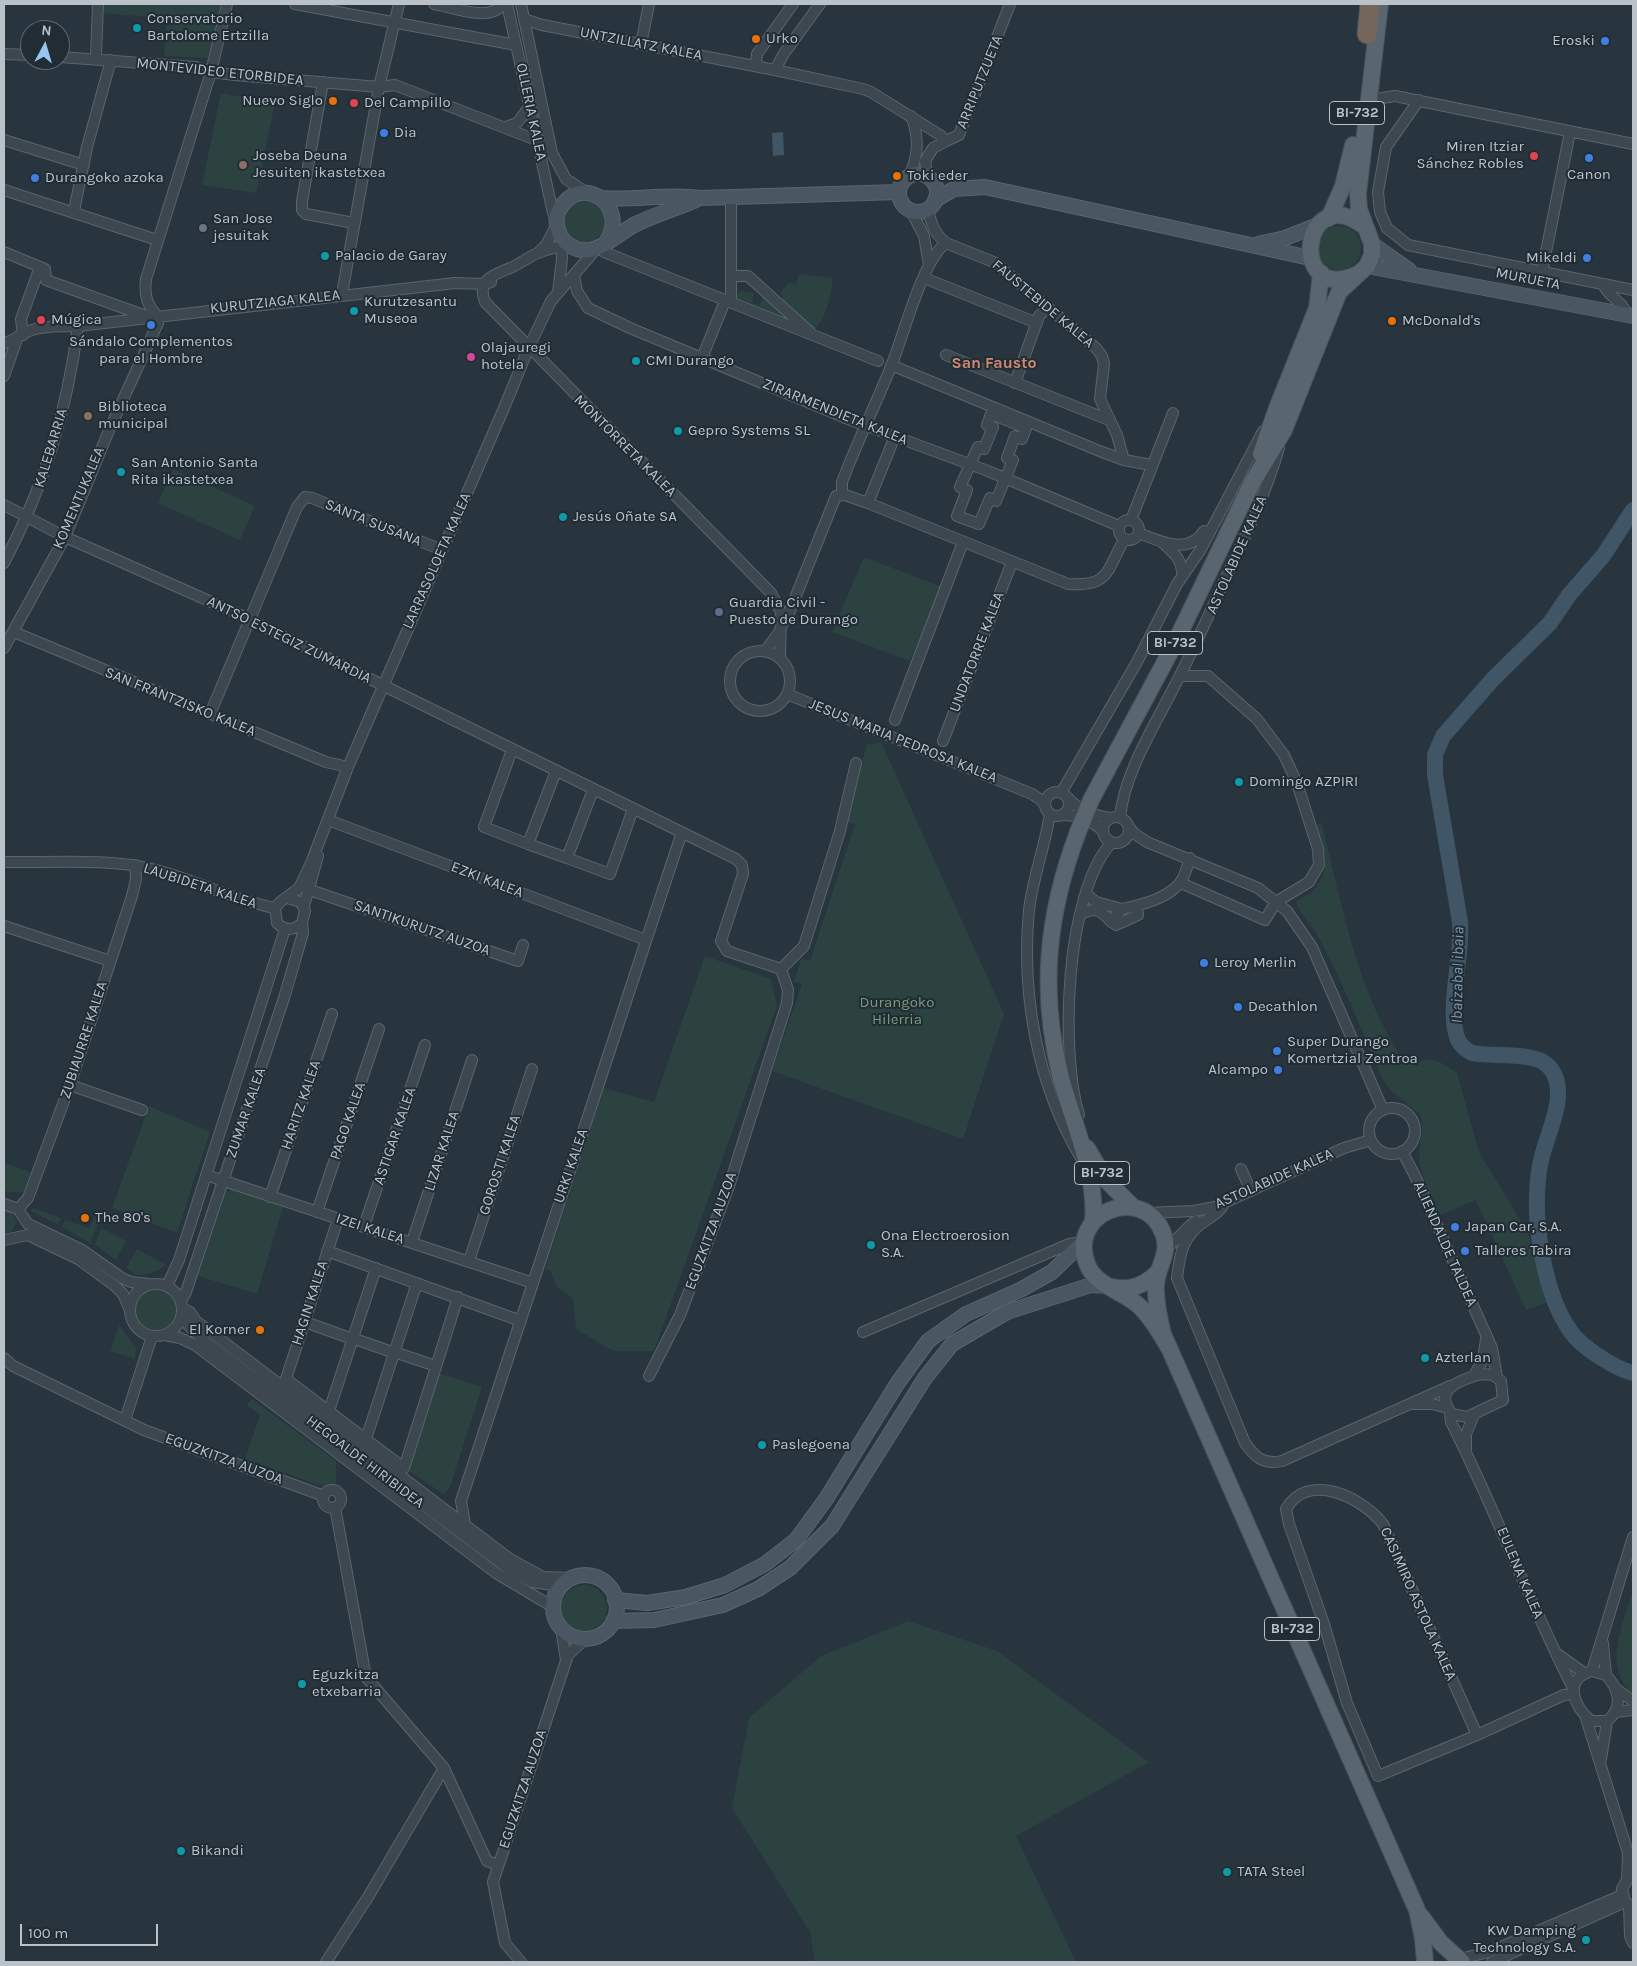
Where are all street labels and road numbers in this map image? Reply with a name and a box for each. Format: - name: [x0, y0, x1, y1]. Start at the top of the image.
- street label: UNTZILLATZ KALEA: [578, 23, 704, 65]
- street label: ARRIPUTZUETA: [953, 33, 1007, 131]
- street label: MONTEVIDEO ETORBIDEA: [135, 54, 305, 90]
- street label: OLLERIA KALEA: [512, 61, 550, 163]
- road number: BI-732: [1330, 102, 1384, 125]
- street label: FAUSTEBIDE KALEA: [988, 256, 1098, 352]
- street label: MURUETA: [1494, 264, 1562, 294]
- street label: KURUTZIAGA KALEA: [209, 286, 341, 318]
- street label: ZIRARMENDIETA KALEA: [760, 375, 910, 449]
- street label: MONTORRETA KALEA: [570, 391, 680, 501]
- street label: KALEBARRIA: [30, 406, 72, 490]
- street label: KOMENTUKALEA: [49, 444, 109, 552]
- street label: LARRASOLOETA KALEA: [399, 490, 475, 632]
- street label: ASTOLABIDE KALEA: [1203, 493, 1271, 617]
- street label: SANTA SUSANA: [322, 495, 424, 551]
- street label: UNDATORRE KALEA: [946, 589, 1008, 715]
- street label: ANTSO ESTEGIZ ZUMARDIA: [204, 592, 374, 688]
- road number: BI-732: [1148, 632, 1202, 654]
- street label: SAN FRANTZISKO KALEA: [102, 663, 258, 741]
- street label: JESUS MARIA PEDROSA KALEA: [806, 695, 1000, 787]
- street label: EZKI KALEA: [448, 858, 526, 902]
- street label: LAUBIDETA KALEA: [141, 859, 259, 913]
- street label: SANTIKURUTZ AUZOA: [351, 896, 493, 960]
- street label: ZUBIAURRE KALEA: [56, 979, 112, 1101]
- street label: HARITZ KALEA: [277, 1058, 325, 1152]
- street label: ZUMAR KALEA: [222, 1065, 270, 1161]
- street label: PAGO KALEA: [326, 1080, 370, 1162]
- street label: ASTIGAR KALEA: [370, 1085, 420, 1187]
- street label: LIZAR KALEA: [421, 1109, 463, 1193]
- street label: GOROSTI KALEA: [475, 1113, 525, 1217]
- street label: URKI KALEA: [550, 1126, 592, 1206]
- street label: ASTOLABIDE KALEA: [1212, 1145, 1336, 1213]
- road number: BI-732: [1074, 1162, 1130, 1184]
- street label: EGUZKITZA AUZOA: [681, 1170, 741, 1292]
- street label: ALIENDALDE TALDEA: [1409, 1178, 1481, 1310]
- street label: IZEI KALEA: [333, 1209, 407, 1249]
- street label: HAGIN KALEA: [288, 1258, 332, 1348]
- street label: HEGOALDE HIRIBIDEA: [302, 1412, 428, 1512]
- street label: EGUZKITZA AUZOA: [163, 1429, 285, 1489]
- street label: CASIMIRO ASTOLA KALEA: [1376, 1524, 1460, 1684]
- street label: EULENA KALEA: [1493, 1524, 1547, 1622]
- road number: BI-732: [1264, 1618, 1320, 1640]
- street label: EGUZKITZA AUZOA: [495, 1727, 551, 1851]

